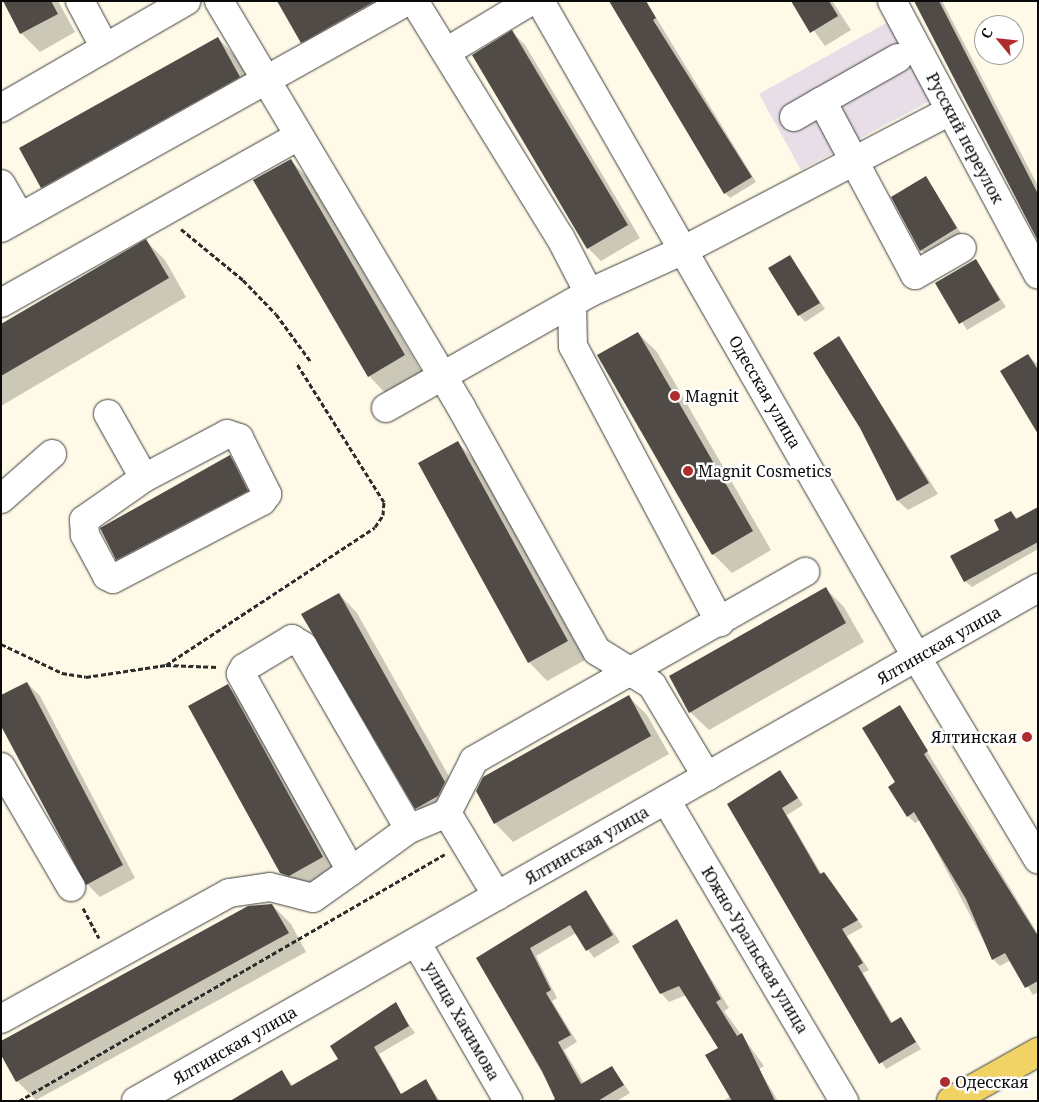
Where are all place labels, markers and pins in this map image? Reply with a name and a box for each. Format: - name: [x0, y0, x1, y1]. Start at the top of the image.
- place label: Magnit: [685, 386, 739, 406]
- marker: Magnit: [669, 390, 681, 402]
- place label: Magnit Cosmetics: [698, 461, 832, 481]
- marker: Magnit Cosmetics: [682, 465, 694, 477]
- place label: Ялтинская: [931, 727, 1017, 747]
- marker: Ялтинская: [1021, 731, 1033, 743]
- place label: Одесская: [955, 1072, 1029, 1092]
- marker: Одесская: [939, 1076, 951, 1088]

